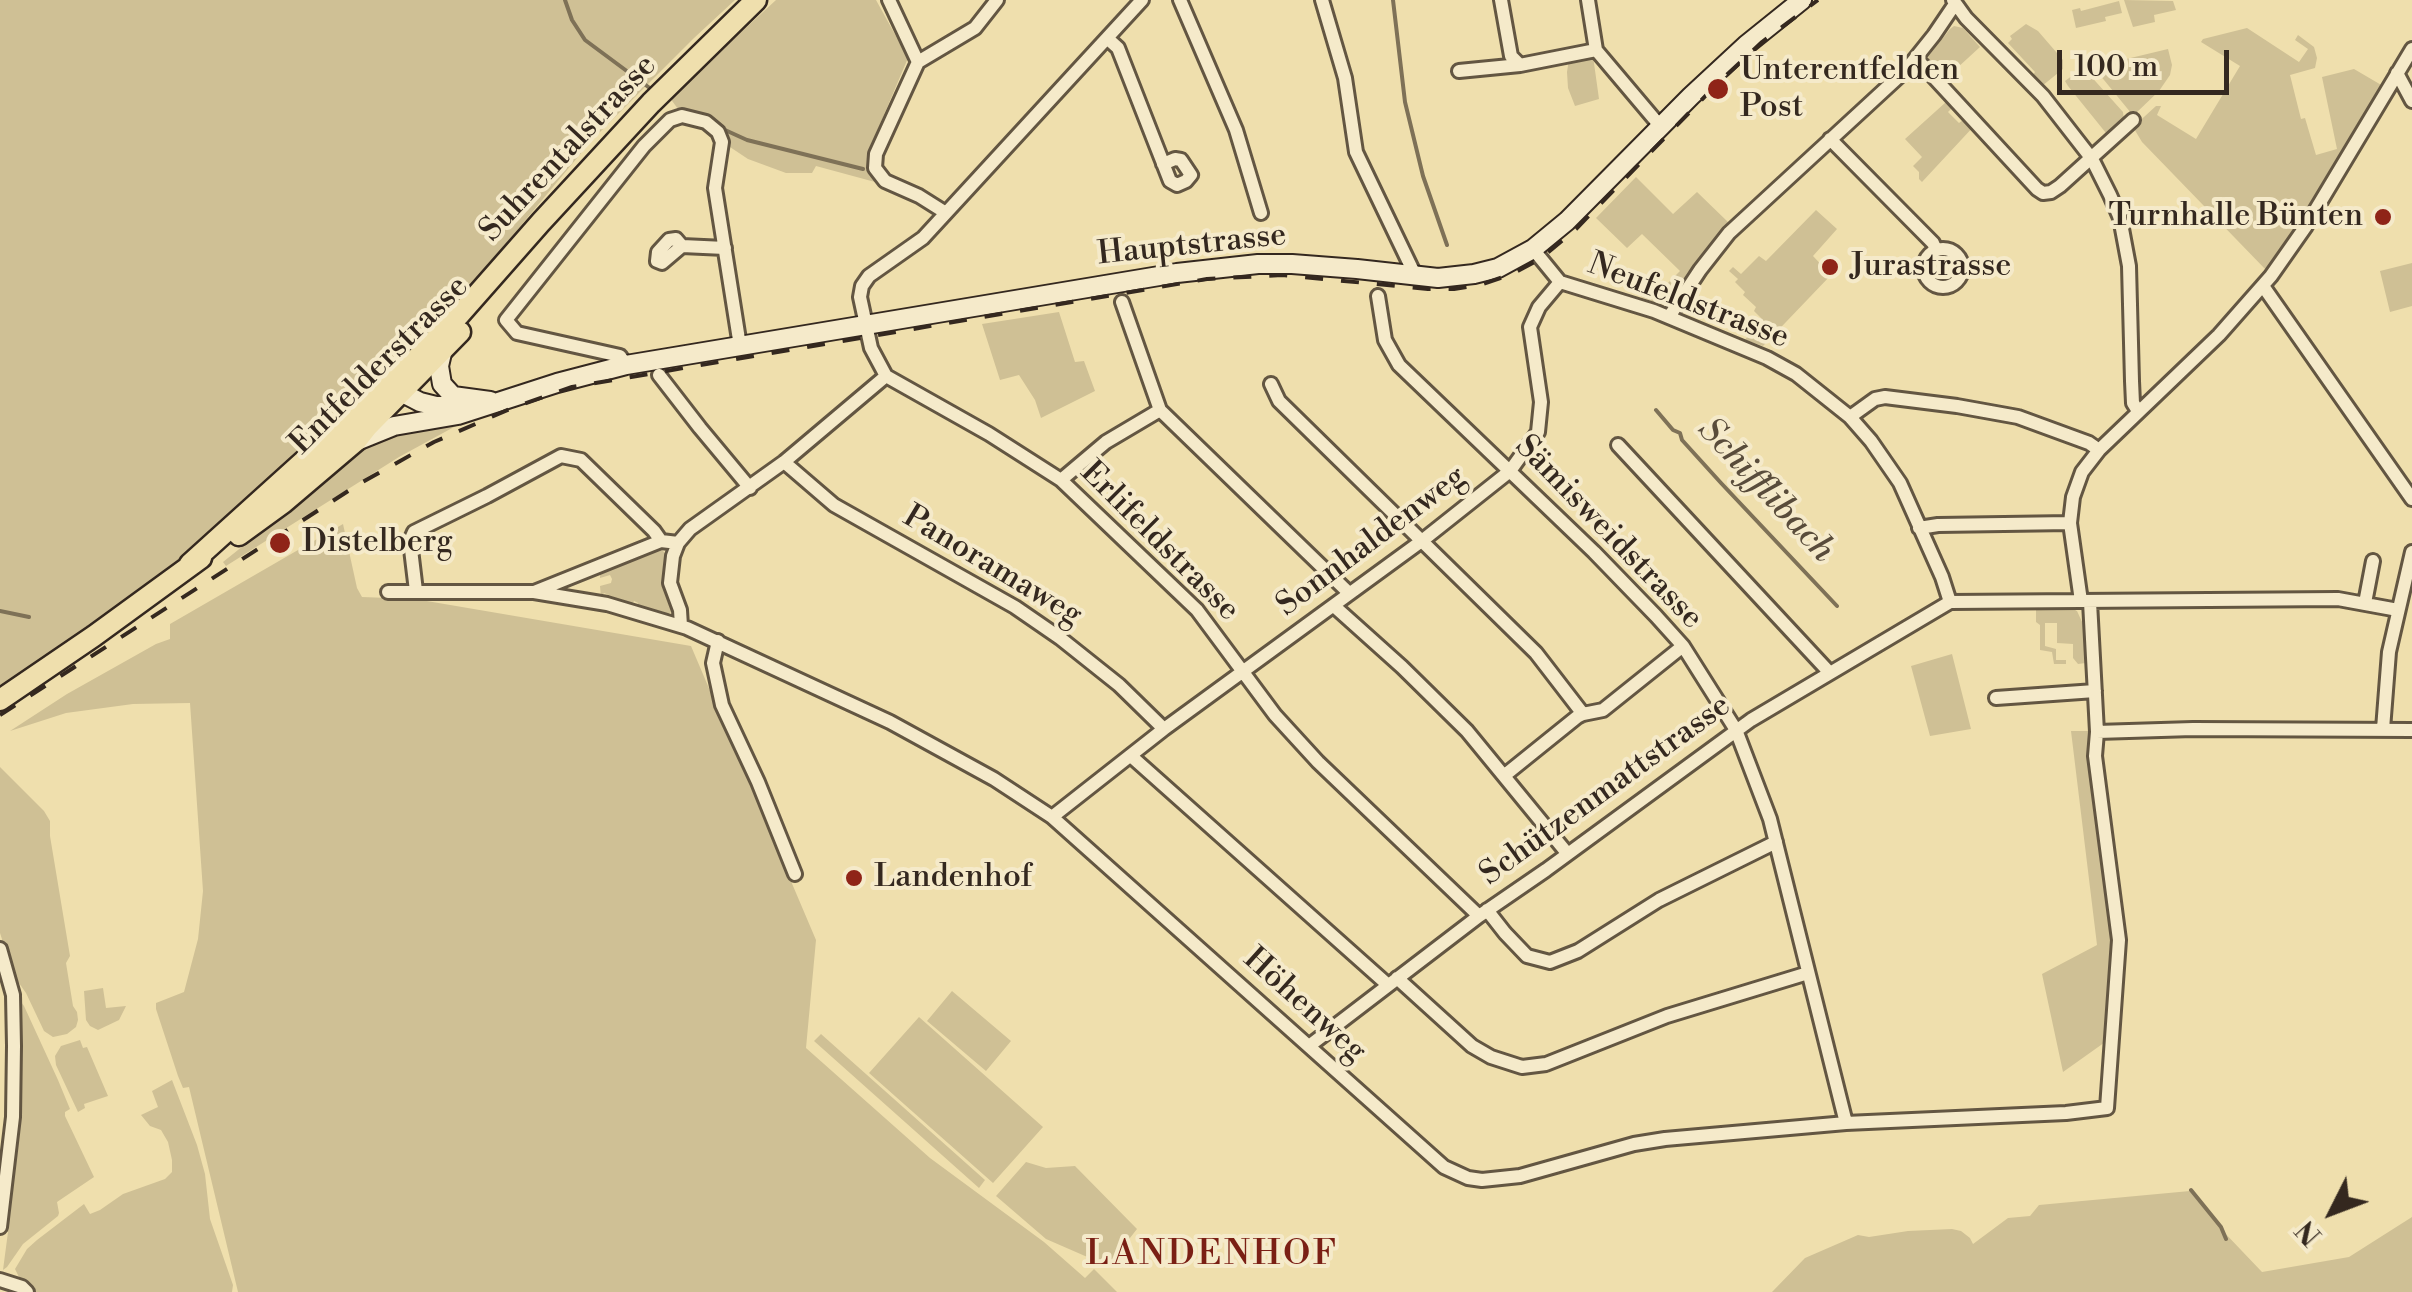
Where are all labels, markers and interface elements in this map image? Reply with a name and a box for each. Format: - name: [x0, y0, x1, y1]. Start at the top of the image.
- scale bar: [2062, 30, 2234, 92]
- street label: Suhrentalstrasse: [473, 48, 665, 250]
- text: 100 m: [2074, 48, 2158, 86]
- place label: Unterentfelden Post: [1740, 52, 1959, 127]
- marker: Unterentfelden Post: [1705, 76, 1731, 102]
- place label: Turnhalle Bünten: [2108, 198, 2363, 236]
- marker: Turnhalle Bünten: [2372, 206, 2394, 228]
- street label: Hauptstrasse: [1096, 217, 1288, 275]
- street label: Neufeldstrasse: [1582, 246, 1794, 358]
- place label: Jurastrasse: [1850, 248, 2012, 286]
- marker: Jurastrasse: [1819, 256, 1841, 278]
- street label: Entfelderstrasse: [283, 269, 477, 463]
- water label: Schifflibach: [1688, 410, 1842, 572]
- street label: Sämisweidstrasse: [1506, 428, 1710, 638]
- street label: Erlifeldstrasse: [1071, 454, 1247, 630]
- street label: Sonnhaldenweg: [1270, 458, 1474, 626]
- street label: Panoramaweg: [896, 499, 1088, 635]
- place label: Distelberg: [302, 524, 453, 562]
- marker: Distelberg: [267, 530, 293, 556]
- street label: Schützenmattstrasse: [1473, 687, 1739, 895]
- place label: Landenhof: [874, 859, 1032, 897]
- marker: Landenhof: [843, 867, 865, 889]
- street label: Höhenweg: [1234, 941, 1374, 1071]
- north arrow: [2282, 1162, 2382, 1262]
- text: N: [2289, 1212, 2330, 1252]
- district label: LANDENHOF: [1086, 1235, 1338, 1277]

